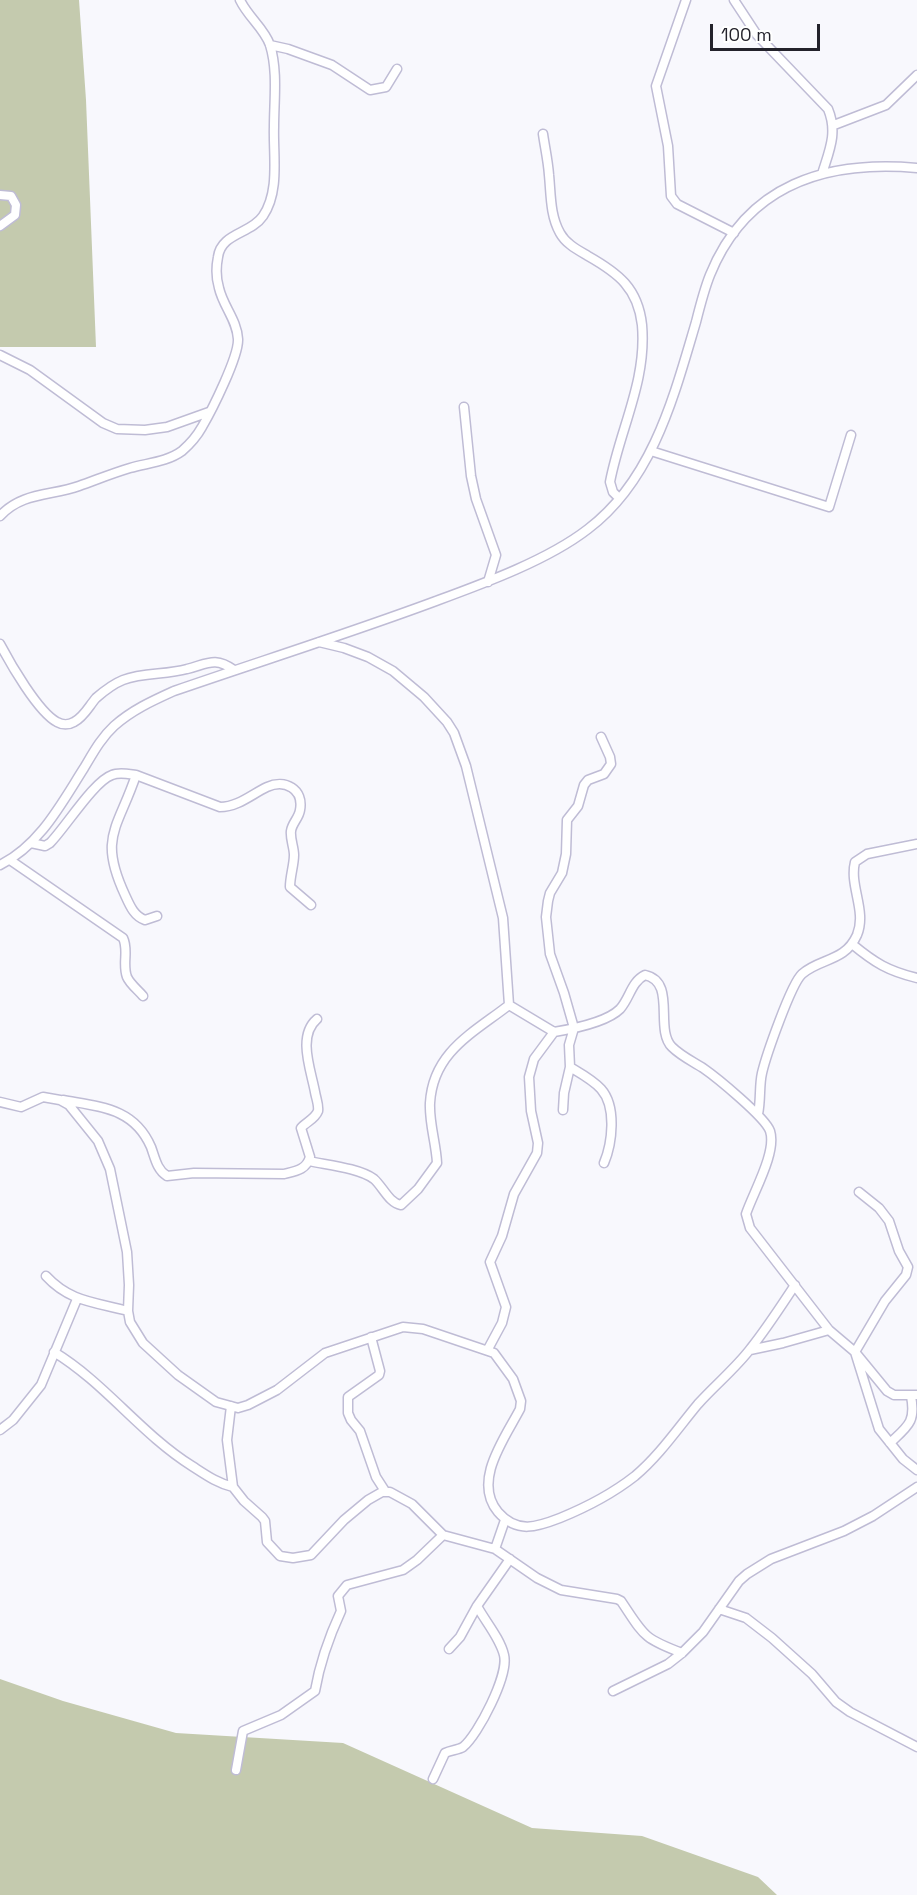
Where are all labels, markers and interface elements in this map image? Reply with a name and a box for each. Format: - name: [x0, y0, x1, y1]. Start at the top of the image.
- scale bar: [713, 12, 822, 50]
- text: 100 m: [721, 23, 772, 46]

